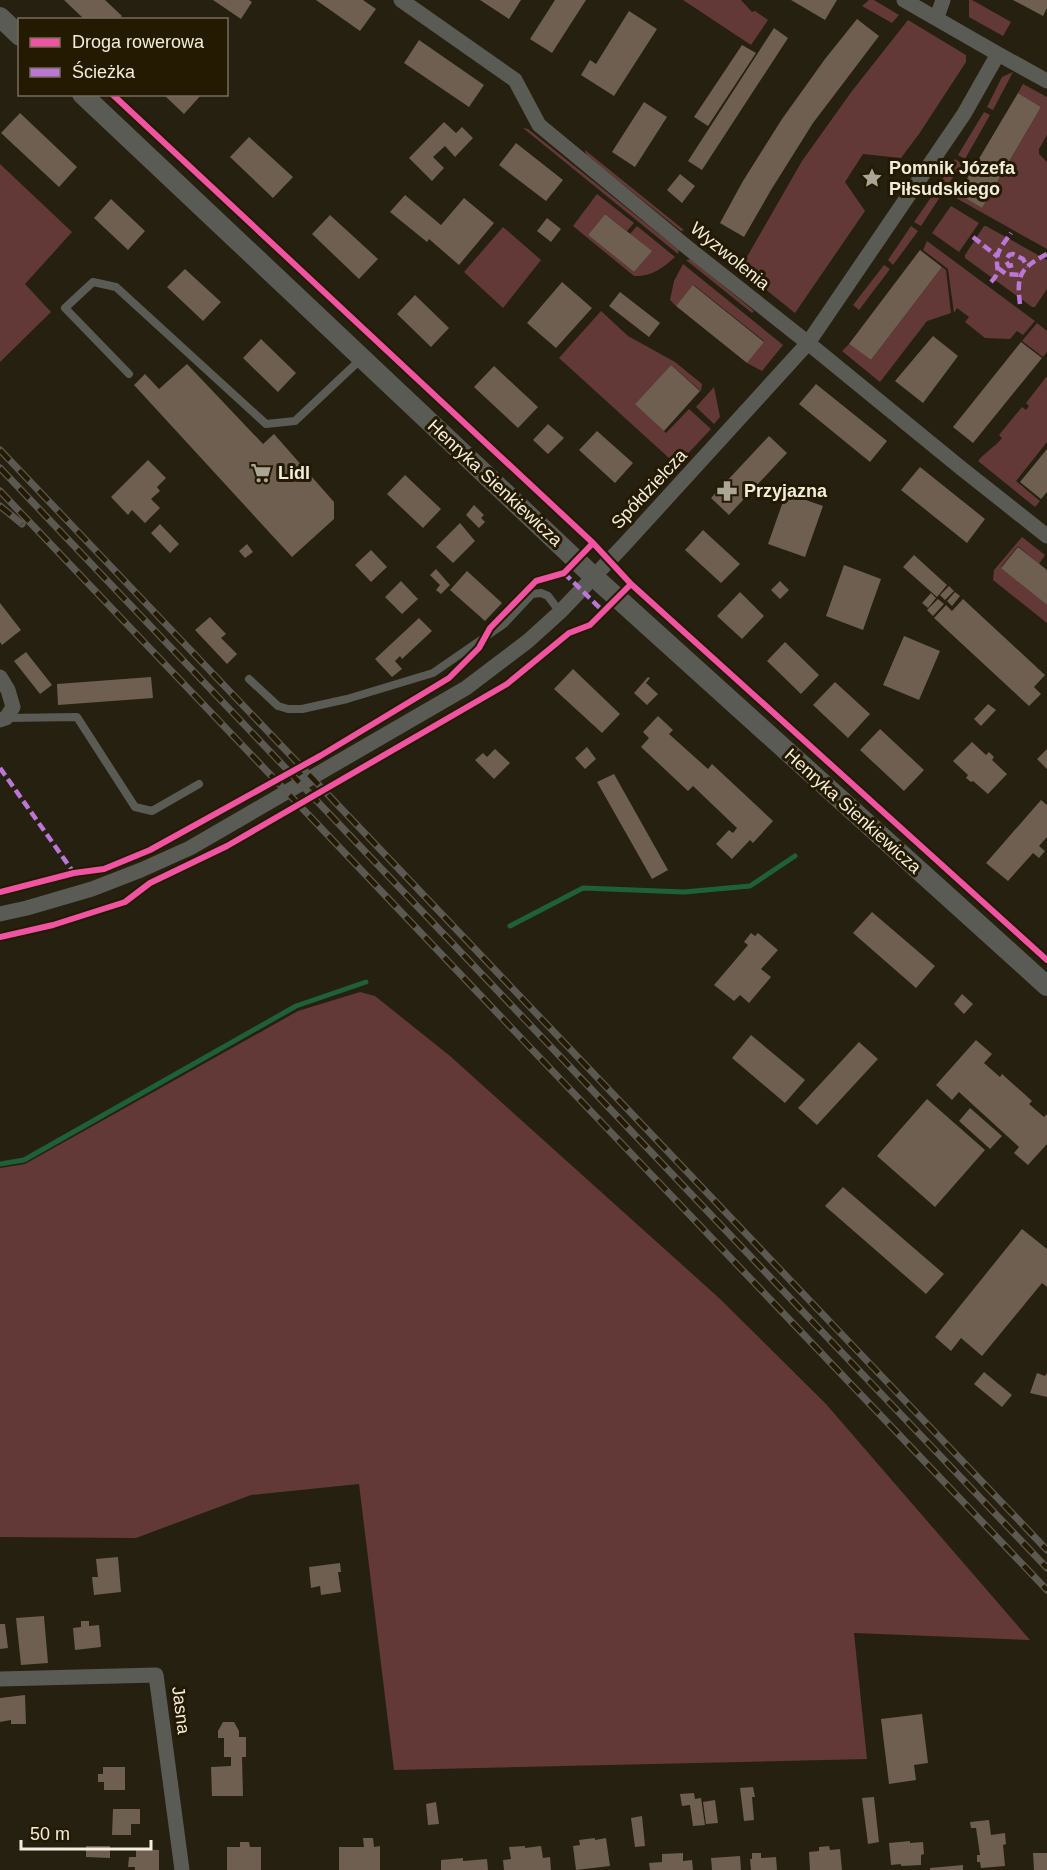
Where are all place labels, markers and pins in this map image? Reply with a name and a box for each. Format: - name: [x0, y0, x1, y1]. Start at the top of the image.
- place label: Pomnik Józefa Piłsudskiego: [889, 158, 1016, 199]
- place icon: Pomnik Józefa Piłsudskiego: [860, 166, 884, 190]
- supermarket icon: Lidl: [249, 461, 273, 485]
- place label: Lidl: [278, 463, 310, 483]
- pharmacy icon: Przyjazna: [715, 479, 739, 503]
- place label: Przyjazna: [744, 481, 828, 501]

